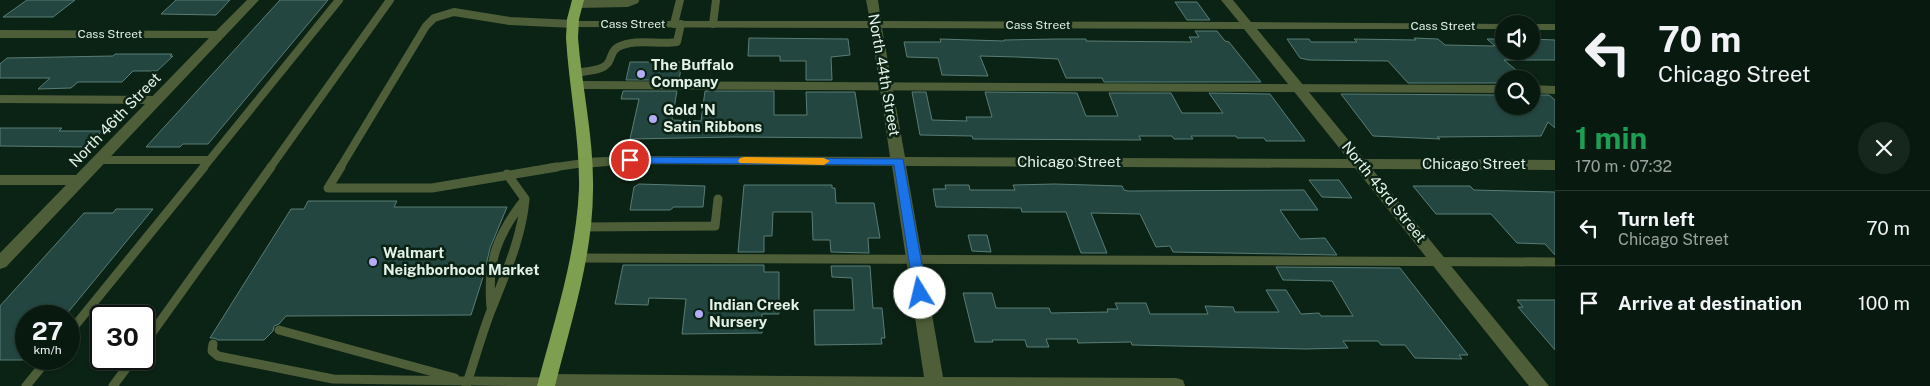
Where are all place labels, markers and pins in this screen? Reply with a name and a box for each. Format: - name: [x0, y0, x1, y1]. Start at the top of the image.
- place label: The Buffalo Company: [651, 56, 734, 90]
- marker: The Buffalo Company: [635, 68, 647, 80]
- place label: Gold 'N Satin Ribbons: [663, 101, 762, 135]
- marker: Gold 'N Satin Ribbons: [647, 113, 659, 125]
- pin: [609, 139, 651, 181]
- place label: Walmart Neighborhood Market: [383, 244, 539, 278]
- marker: Walmart Neighborhood Market: [367, 256, 379, 268]
- place label: Indian Creek Nursery: [709, 296, 800, 330]
- marker: Indian Creek Nursery: [693, 308, 705, 320]

